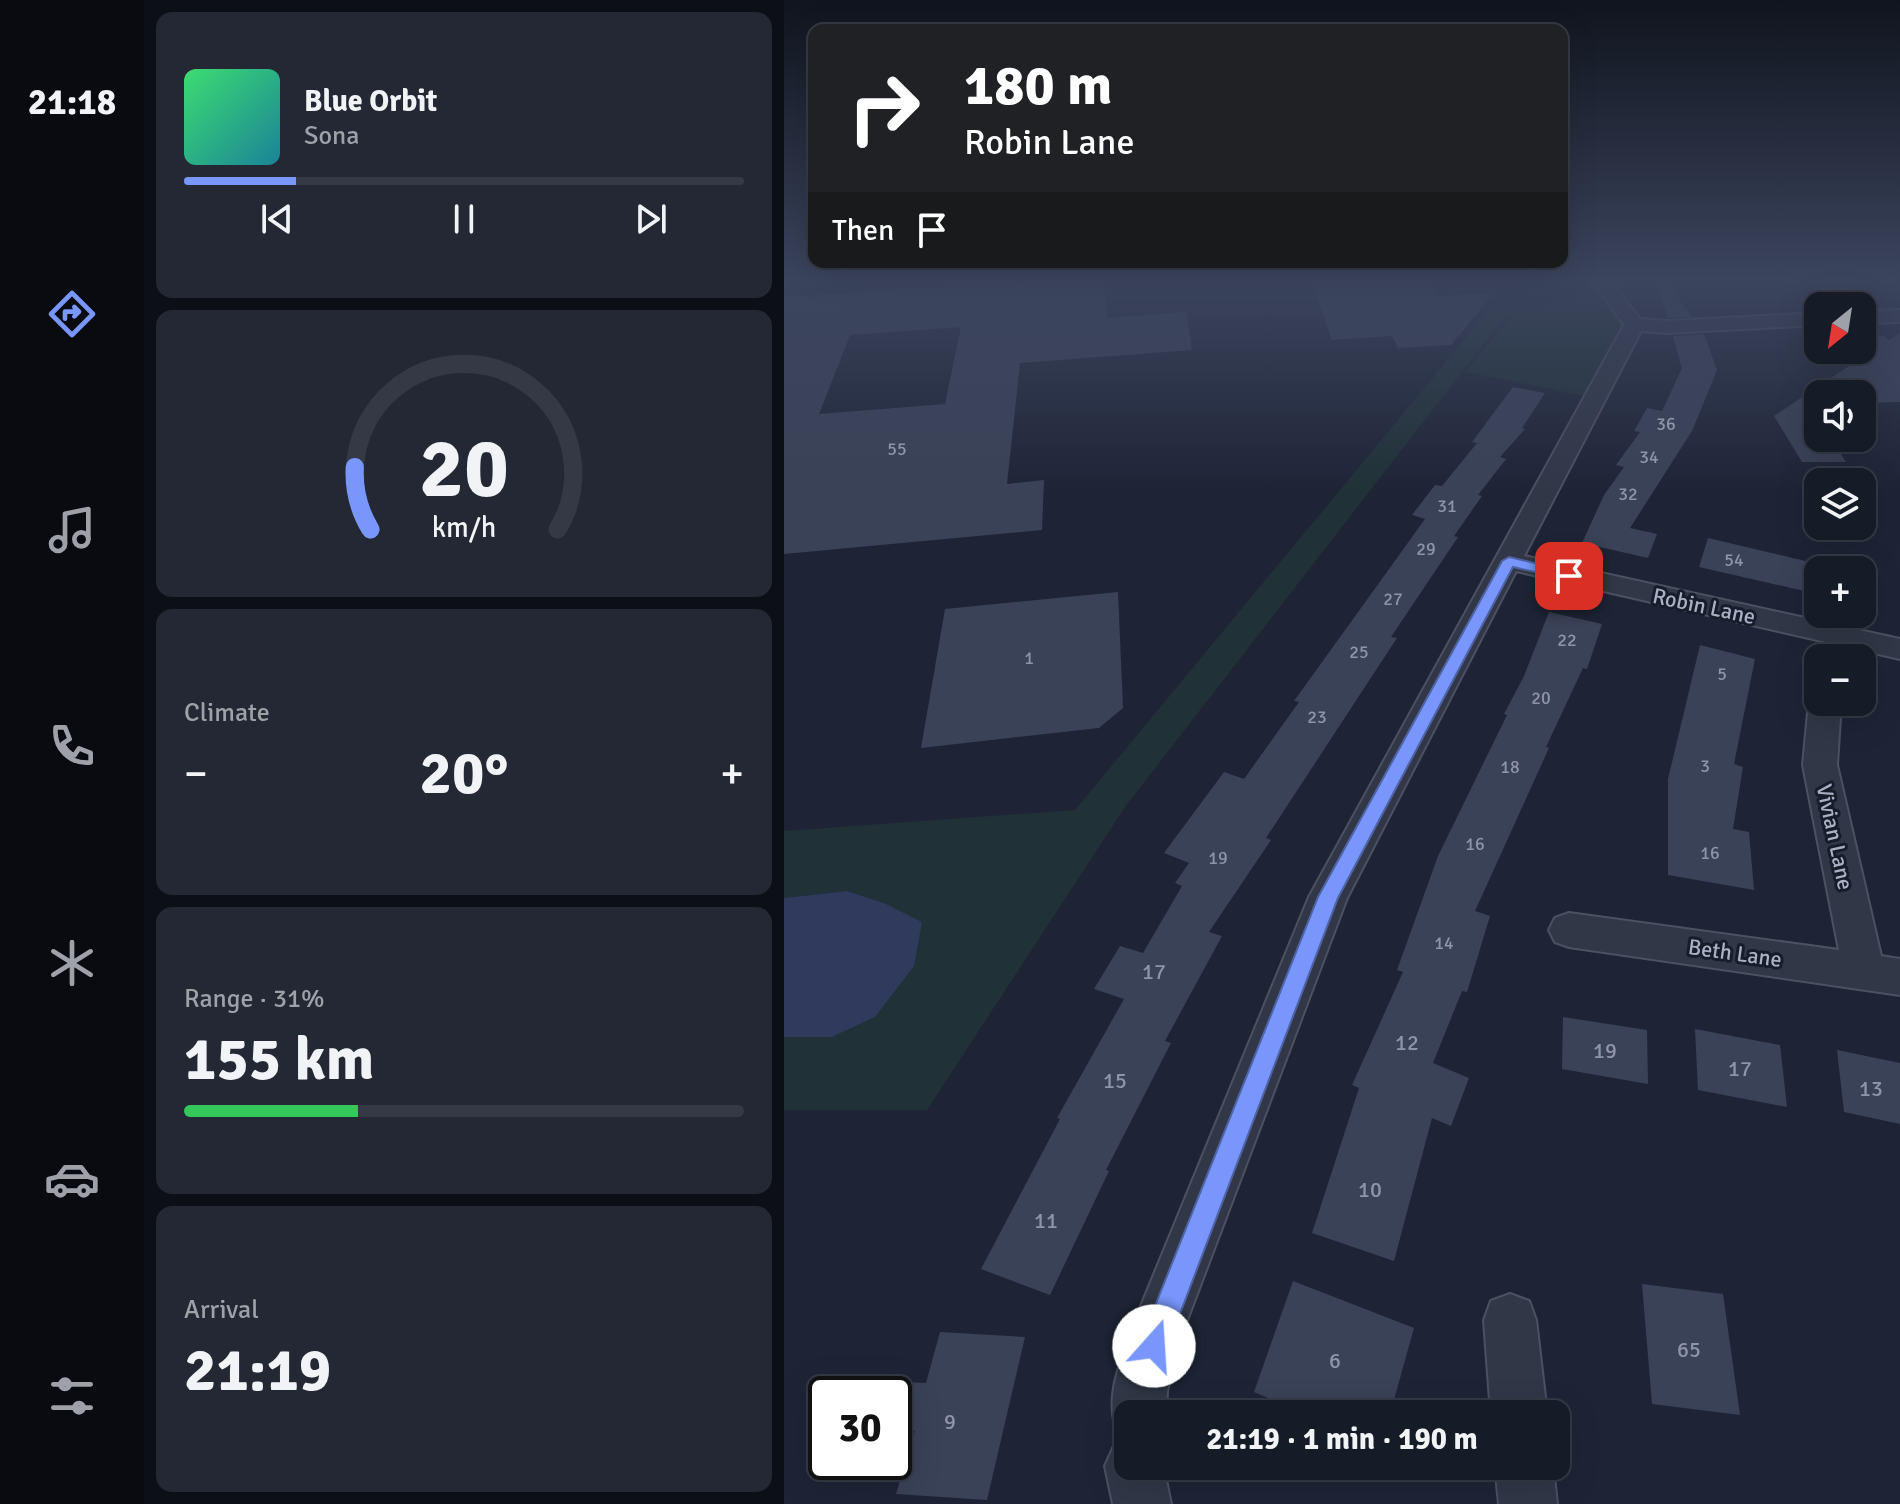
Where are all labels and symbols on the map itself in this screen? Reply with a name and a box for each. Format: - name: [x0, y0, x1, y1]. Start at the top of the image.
- north arrow: [1804, 292, 1876, 364]
- house number: 36: [1656, 413, 1676, 435]
- house number: 55: [887, 438, 907, 460]
- house number: 34: [1639, 446, 1659, 468]
- house number: 32: [1618, 483, 1638, 505]
- house number: 31: [1437, 495, 1457, 517]
- house number: 29: [1416, 538, 1436, 560]
- pin: [1535, 542, 1603, 610]
- house number: 54: [1724, 549, 1744, 571]
- street label: Robin Lane: [1650, 582, 1758, 630]
- house number: 27: [1383, 588, 1403, 610]
- house number: 22: [1557, 629, 1577, 651]
- house number: 25: [1349, 641, 1369, 663]
- house number: 1: [1024, 647, 1034, 669]
- house number: 5: [1717, 663, 1727, 685]
- house number: 20: [1531, 687, 1551, 709]
- house number: 23: [1307, 706, 1327, 728]
- house number: 3: [1700, 755, 1710, 777]
- house number: 18: [1500, 756, 1520, 778]
- street label: Vivian Lane: [1811, 782, 1859, 892]
- house number: 16: [1465, 833, 1485, 855]
- house number: 16: [1700, 842, 1720, 864]
- house number: 19: [1208, 847, 1228, 869]
- house number: 14: [1434, 932, 1454, 954]
- street label: Beth Lane: [1686, 933, 1784, 973]
- house number: 17: [1142, 958, 1166, 985]
- house number: 12: [1395, 1029, 1419, 1056]
- house number: 19: [1593, 1037, 1617, 1064]
- house number: 17: [1728, 1055, 1752, 1082]
- house number: 15: [1103, 1067, 1127, 1094]
- house number: 13: [1859, 1075, 1883, 1102]
- house number: 10: [1358, 1176, 1382, 1203]
- house number: 11: [1034, 1207, 1058, 1234]
- position arrow: [1112, 1304, 1196, 1388]
- house number: 65: [1677, 1336, 1701, 1363]
- house number: 6: [1329, 1347, 1341, 1374]
- speed limit sign: 30: [808, 1376, 912, 1480]
- house number: 9: [944, 1408, 956, 1435]

